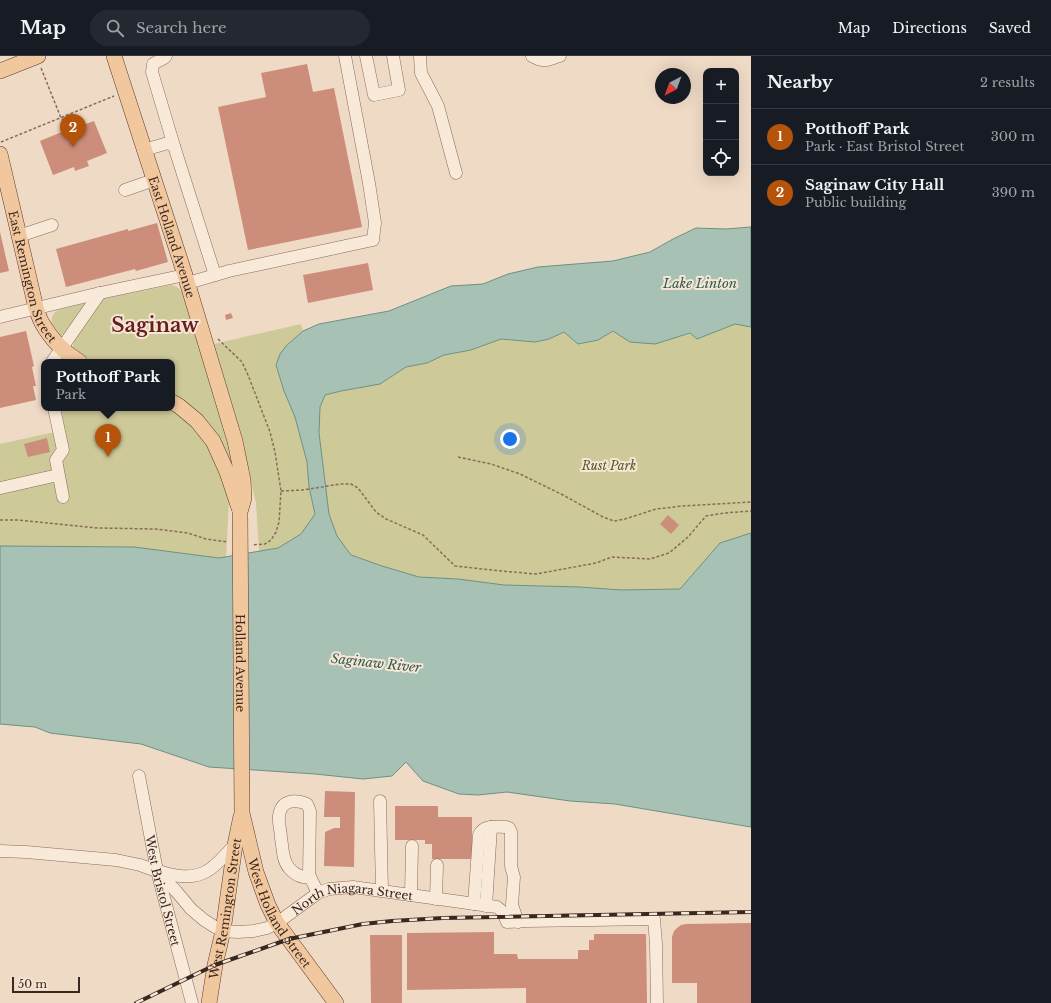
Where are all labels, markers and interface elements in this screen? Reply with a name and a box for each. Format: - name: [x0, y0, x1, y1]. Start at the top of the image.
- search box: [90, 10, 370, 46]
- text: Map: [20, 16, 66, 39]
- icon: search: [104, 17, 126, 39]
- text: Search here: [136, 18, 227, 37]
- text: Map: [838, 19, 870, 37]
- text: Directions: [892, 19, 967, 37]
- text: Saved: [989, 19, 1031, 37]
- north arrow: [655, 68, 691, 104]
- map controls: [703, 68, 739, 176]
- button: +: [703, 68, 739, 104]
- text: Nearby: [767, 72, 833, 93]
- text: 2 results: [980, 74, 1035, 91]
- button: −: [703, 104, 739, 140]
- pin: 2: [60, 114, 86, 147]
- text: Potthoff Park: [805, 119, 910, 138]
- text: 1: [777, 128, 783, 145]
- text: 300 m: [991, 128, 1035, 145]
- text: Park · East Bristol Street: [805, 138, 964, 155]
- button: locate: [703, 140, 739, 176]
- street label: East Holland Avenue: [146, 174, 199, 300]
- text: Saginaw City Hall: [805, 175, 944, 194]
- text: 2: [776, 184, 784, 201]
- text: 390 m: [992, 184, 1035, 201]
- text: Public building: [805, 194, 906, 211]
- street label: East Remington Street: [6, 209, 61, 346]
- water label: Lake Linton: [662, 275, 737, 292]
- district label: Saginaw: [111, 313, 199, 337]
- popup: [41, 359, 175, 411]
- text: Potthoff Park: [56, 367, 160, 386]
- text: Park: [56, 386, 86, 403]
- pin: 1: [95, 424, 121, 457]
- your location: [500, 429, 520, 449]
- park label: Rust Park: [581, 458, 636, 473]
- street label: Holland Avenue: [233, 614, 249, 712]
- water label: Saginaw River: [330, 650, 423, 676]
- street label: West Bristol Street: [143, 833, 184, 948]
- street label: West Remington Street: [205, 836, 244, 981]
- street label: West Holland Street: [245, 856, 315, 971]
- street label: North Niagara Street: [288, 879, 415, 917]
- scale bar: [12, 975, 80, 994]
- text: 50 m: [18, 977, 47, 991]

